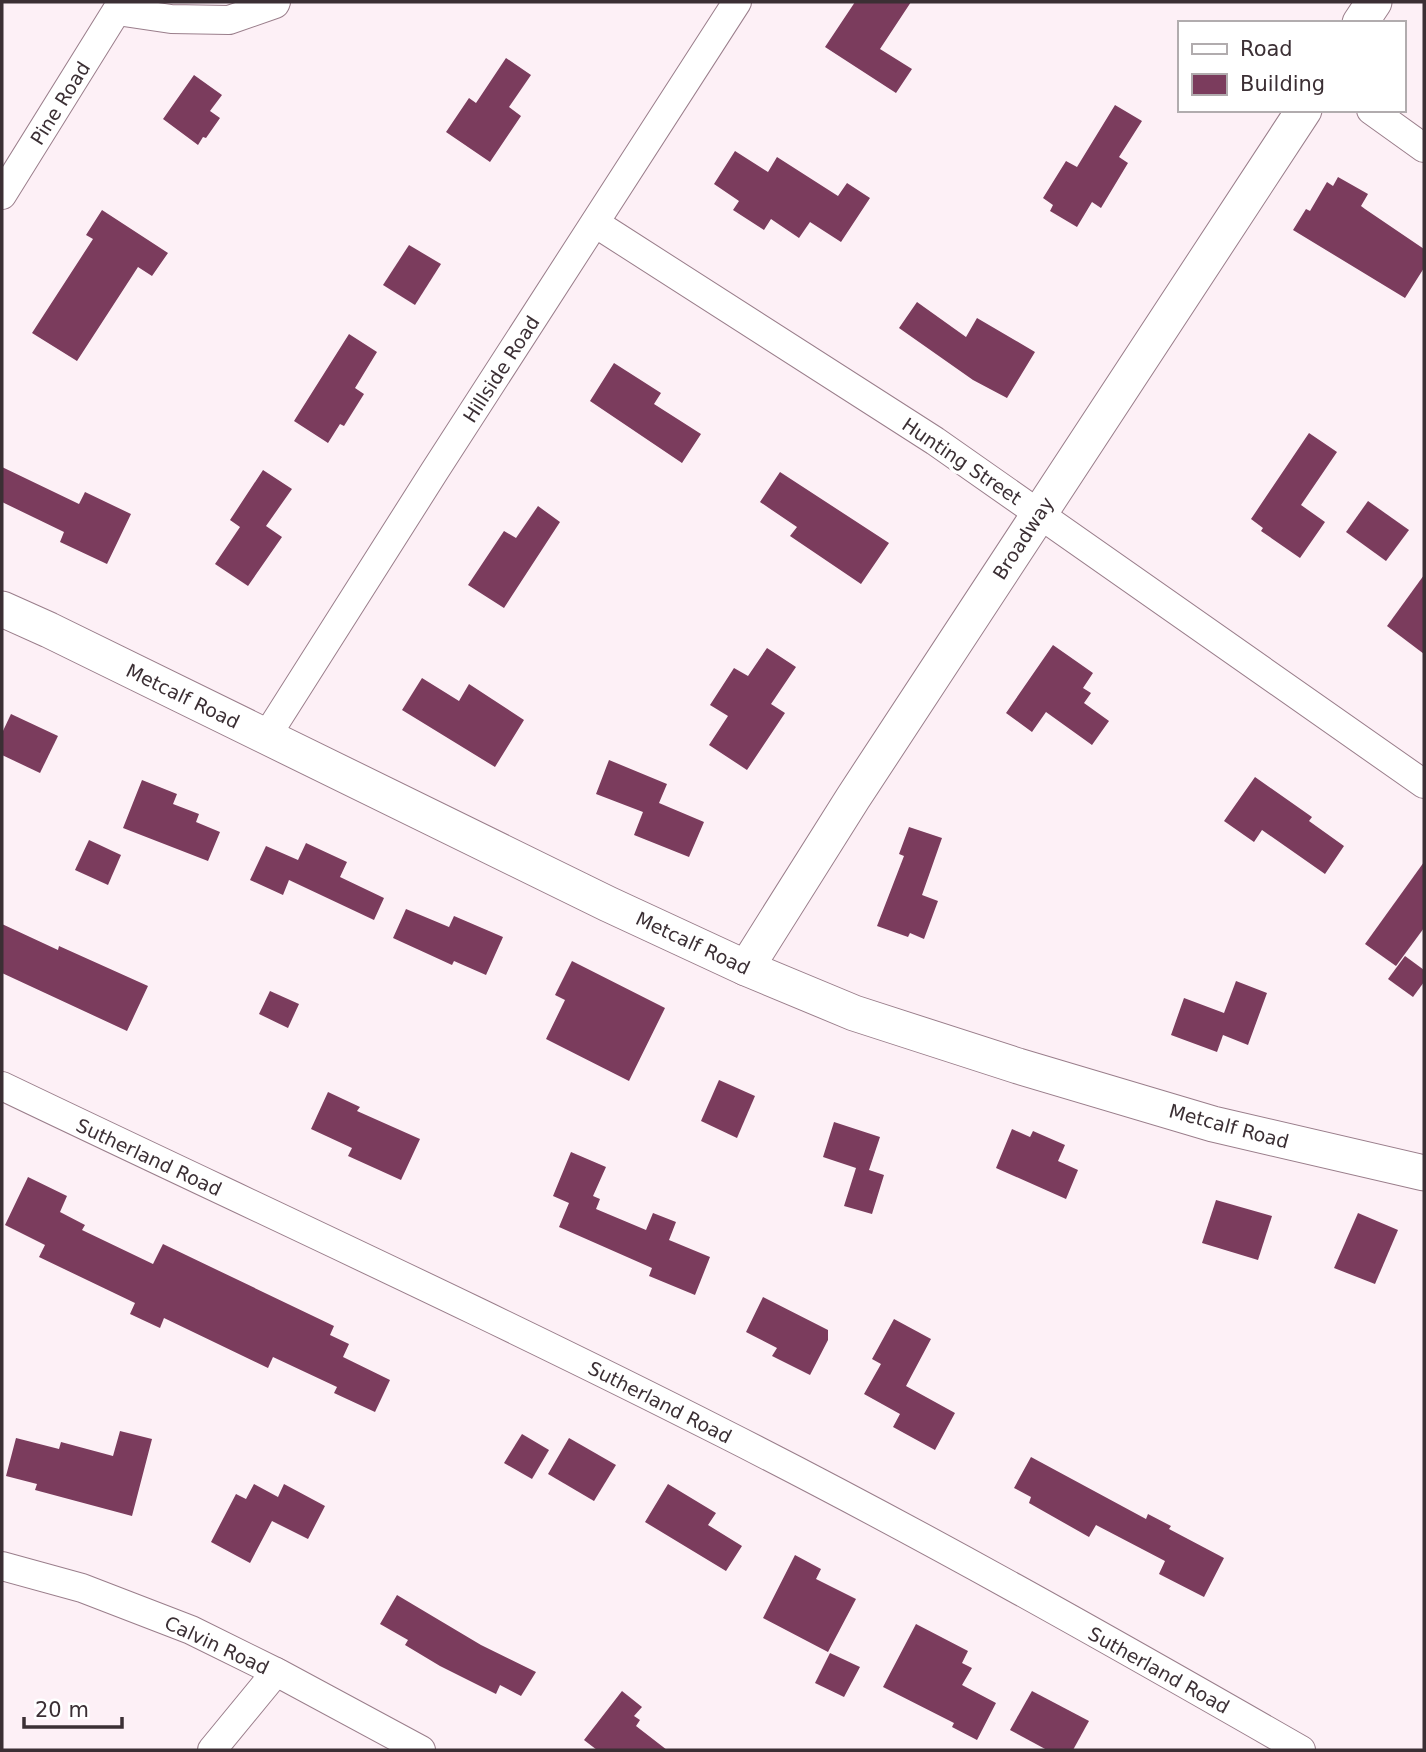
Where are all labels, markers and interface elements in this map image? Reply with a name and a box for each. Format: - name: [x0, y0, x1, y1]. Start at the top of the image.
- legend: [1178, 21, 1405, 112]
- text: Road: [1240, 37, 1293, 61]
- street label: Pine Road: [26, 57, 94, 149]
- text: Building: [1240, 72, 1325, 96]
- street label: Hillside Road: [458, 312, 544, 426]
- street label: Hunting Street: [898, 413, 1026, 509]
- street label: Broadway: [988, 493, 1058, 583]
- street label: Metcalf Road: [123, 659, 243, 733]
- street label: Metcalf Road: [632, 907, 754, 979]
- street label: Metcalf Road: [1167, 1099, 1291, 1153]
- street label: Sutherland Road: [73, 1114, 225, 1200]
- street label: Sutherland Road: [585, 1356, 735, 1448]
- street label: Calvin Road: [161, 1611, 273, 1679]
- street label: Sutherland Road: [1085, 1622, 1233, 1718]
- scale bar: [24, 1686, 122, 1730]
- text: 20 m: [35, 1698, 89, 1722]

